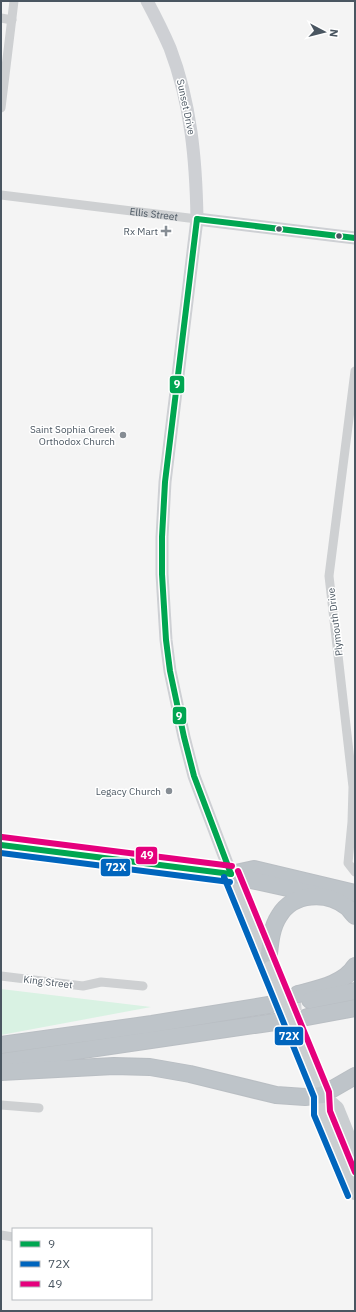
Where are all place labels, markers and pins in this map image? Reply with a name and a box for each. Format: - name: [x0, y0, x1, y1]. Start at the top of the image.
- unlabelled marker: [274, 224, 284, 234]
- place label: Rx Mart: [123, 225, 158, 238]
- marker: Rx Mart: [161, 226, 171, 236]
- unlabelled marker: [334, 231, 344, 241]
- place label: Saint Sophia Greek Orthodox Church: [30, 423, 116, 448]
- marker: Saint Sophia Greek Orthodox Church: [118, 430, 128, 440]
- place label: Legacy Church: [96, 785, 161, 798]
- marker: Legacy Church: [164, 786, 174, 796]

